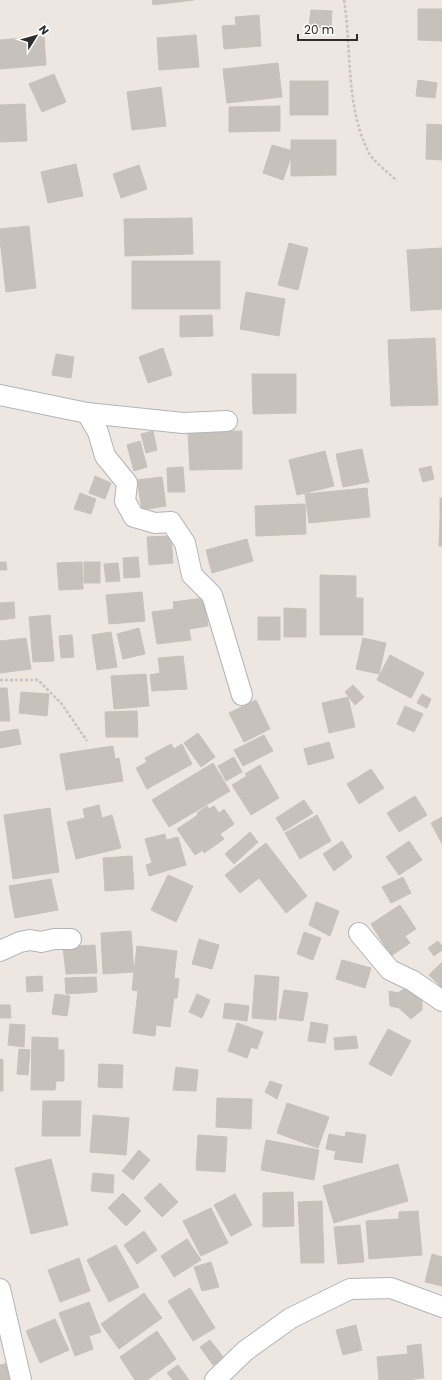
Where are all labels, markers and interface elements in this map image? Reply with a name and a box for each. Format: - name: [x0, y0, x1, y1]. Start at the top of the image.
- north arrow: [16, 16, 56, 56]
- scale bar: [298, 16, 357, 42]
- text: 20 m: [304, 21, 334, 38]
- text: N: [35, 22, 53, 38]

